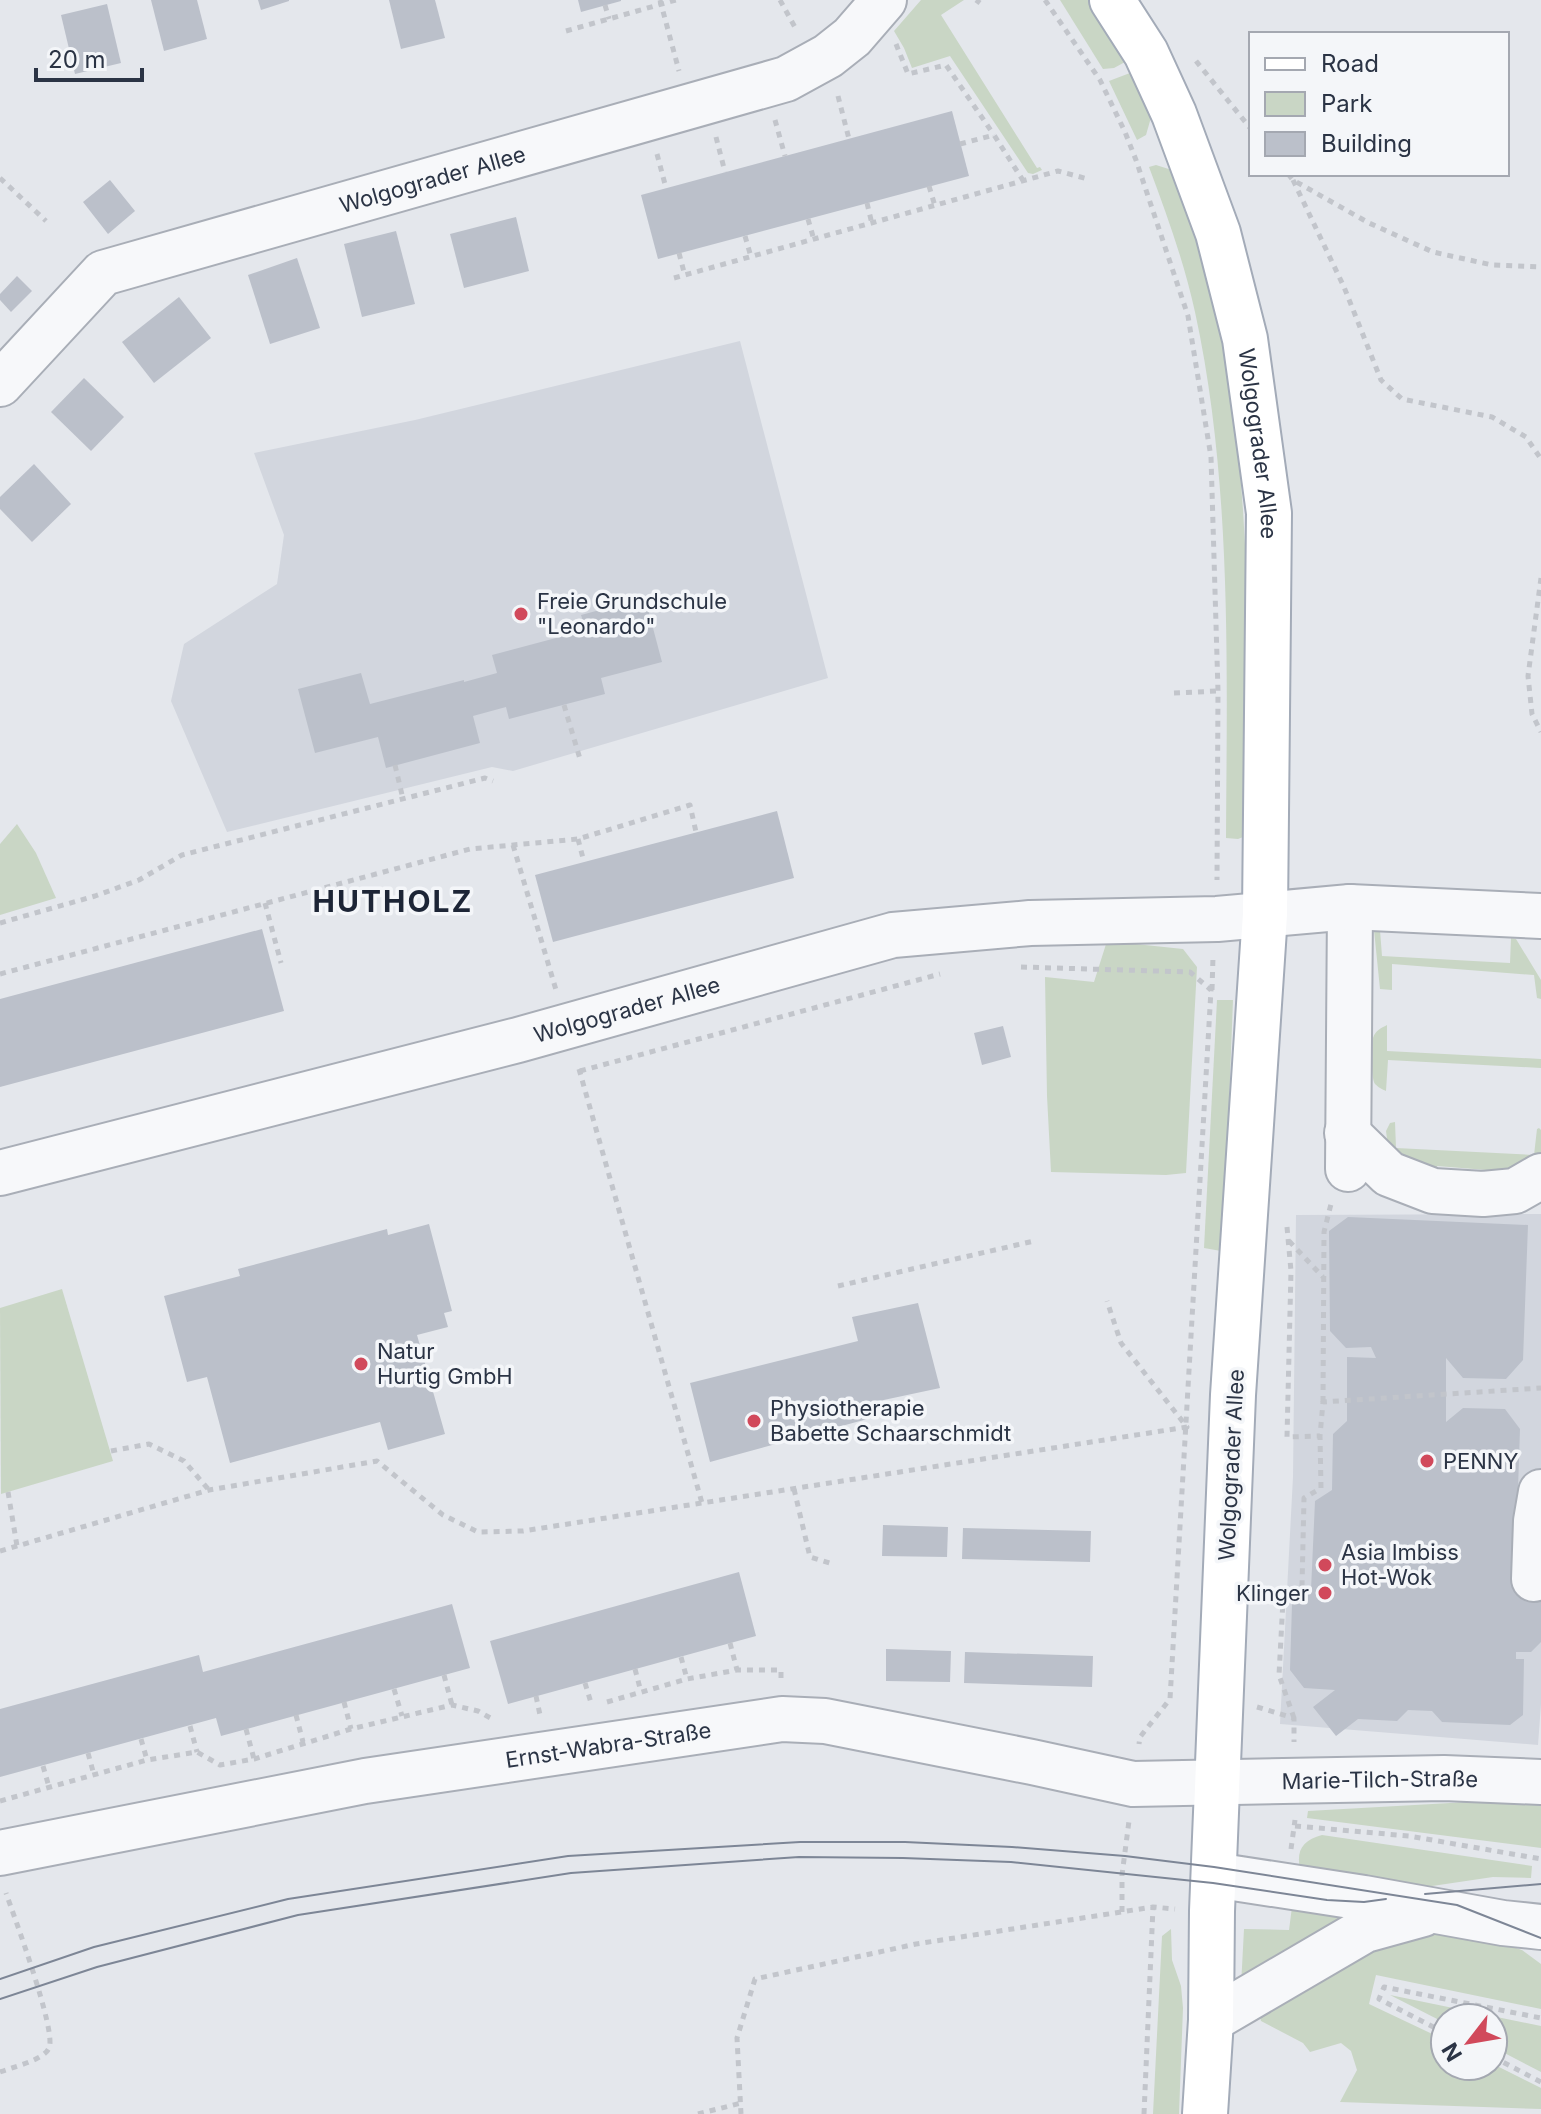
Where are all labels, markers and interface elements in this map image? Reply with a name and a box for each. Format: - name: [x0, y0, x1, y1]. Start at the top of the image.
- scale bar: [36, 32, 142, 82]
- legend: [1249, 32, 1509, 176]
- text: 20 m: [48, 45, 106, 74]
- text: Road: [1321, 49, 1379, 78]
- text: Park: [1321, 89, 1372, 118]
- text: Building: [1321, 129, 1412, 158]
- street label: Wolgograder Allee: [337, 141, 529, 218]
- street label: Wolgograder Allee: [1233, 347, 1282, 539]
- place label: Freie Grundschule "Leonardo": [537, 588, 727, 639]
- marker: Freie Grundschule "Leonardo": [512, 605, 530, 623]
- district label: HUTHOLZ: [313, 883, 473, 919]
- street label: Wolgograder Allee: [531, 971, 723, 1048]
- place label: Natur Hurtig GmbH: [377, 1338, 513, 1389]
- marker: Natur Hurtig GmbH: [352, 1355, 370, 1373]
- street label: Wolgograder Allee: [1213, 1368, 1249, 1562]
- place label: Physiotherapie Babette Schaarschmidt: [770, 1395, 1011, 1446]
- marker: Physiotherapie Babette Schaarschmidt: [745, 1412, 763, 1430]
- place label: PENNY: [1443, 1448, 1518, 1474]
- marker: PENNY: [1418, 1452, 1436, 1470]
- place label: Asia Imbiss Hot-Wok: [1341, 1539, 1459, 1590]
- marker: Asia Imbiss Hot-Wok: [1316, 1556, 1334, 1574]
- place label: Klinger: [1236, 1580, 1309, 1606]
- marker: Klinger: [1316, 1584, 1334, 1602]
- street label: Ernst-Wabra-Straße: [504, 1717, 713, 1773]
- street label: Marie-Tilch-Straße: [1281, 1765, 1479, 1794]
- north arrow: [1429, 2002, 1509, 2082]
- text: N: [1436, 2038, 1467, 2066]

